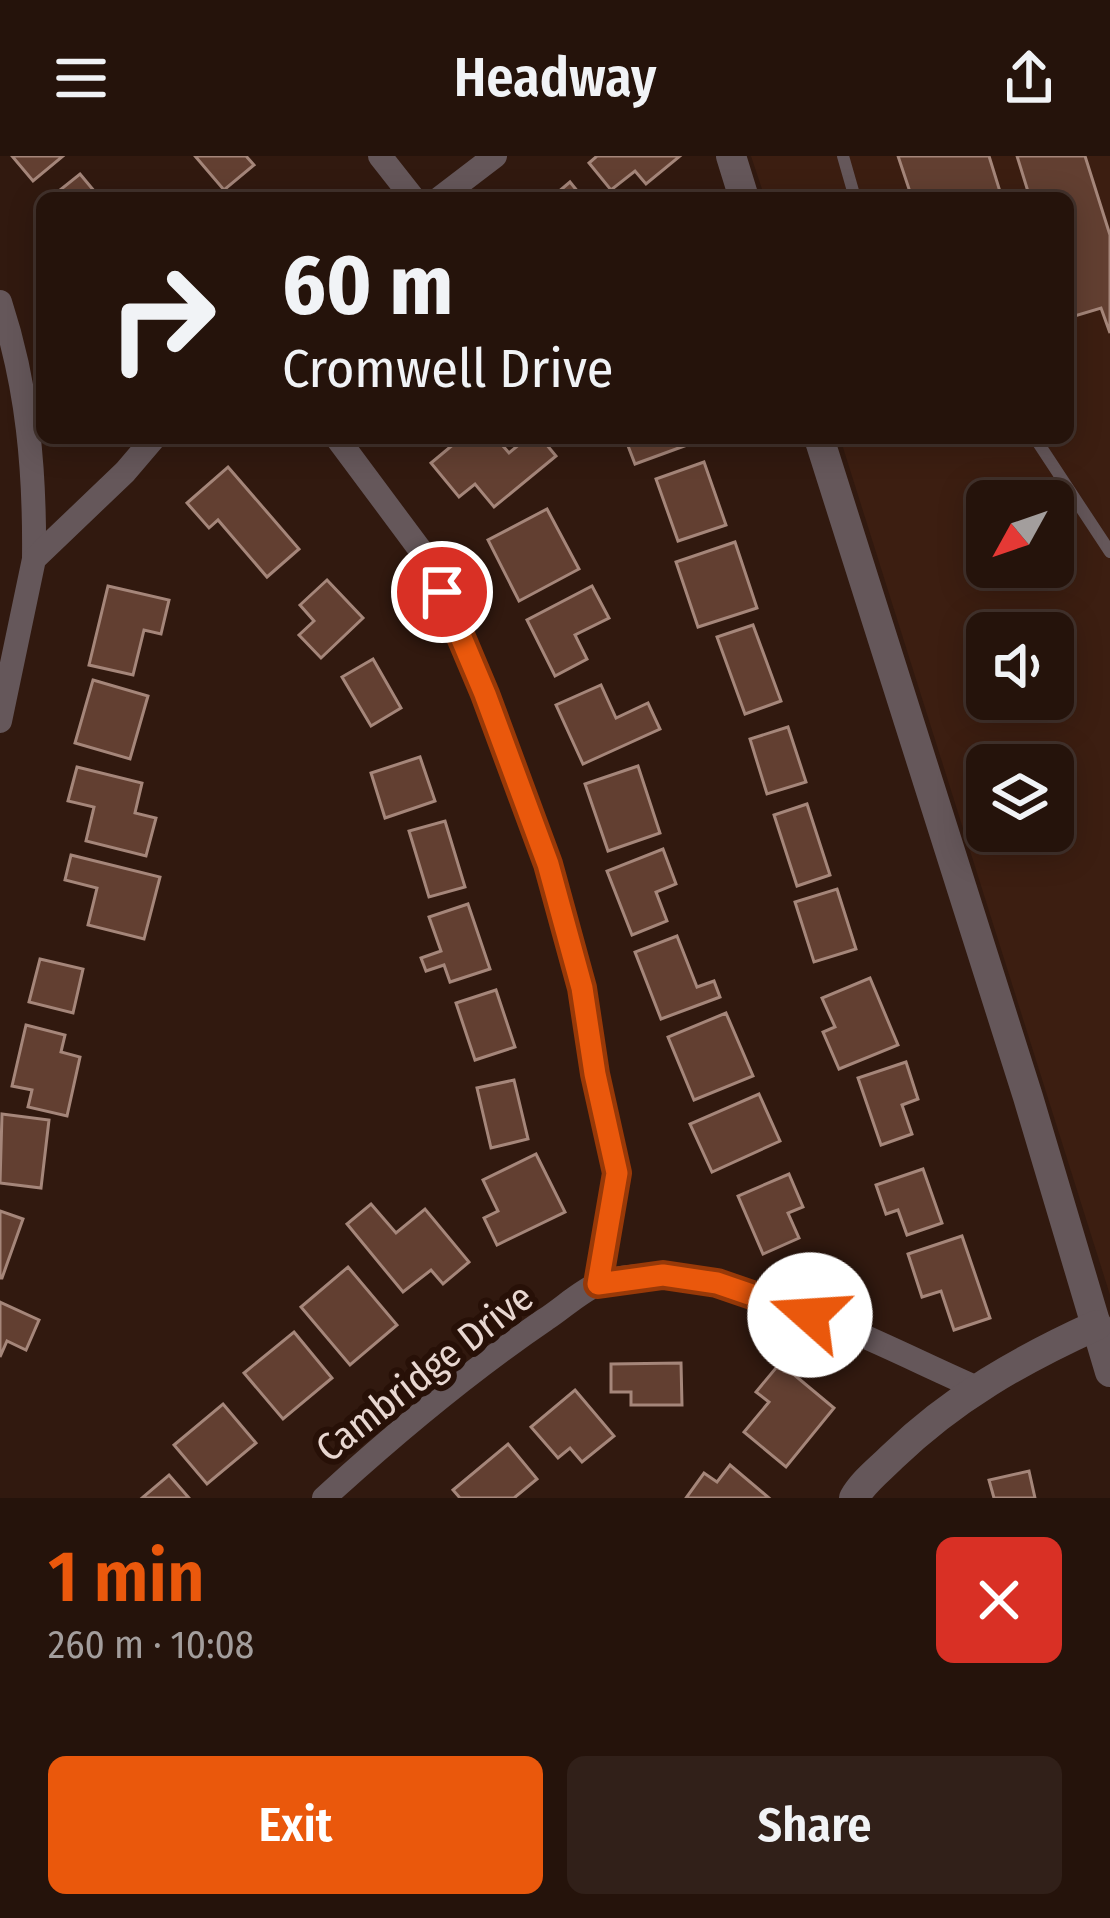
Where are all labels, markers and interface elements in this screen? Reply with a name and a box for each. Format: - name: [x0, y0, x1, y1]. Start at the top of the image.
- icon: menu: [48, 45, 114, 111]
- icon: share: [996, 45, 1062, 111]
- text: Headway: [454, 46, 656, 110]
- text: 60 m: [282, 235, 453, 336]
- icon: right: [84, 240, 240, 396]
- text: Cromwell Drive: [282, 337, 613, 401]
- north arrow: [966, 480, 1074, 588]
- map controls: [966, 480, 1074, 852]
- pin: [391, 541, 493, 643]
- icon: arrive: [409, 559, 475, 625]
- button: sound: [966, 612, 1074, 720]
- button: layers: [966, 744, 1074, 852]
- position arrow: [747, 1252, 873, 1378]
- street label: Cambridge Drive: [307, 1274, 542, 1472]
- text: 1 min: [48, 1534, 205, 1620]
- button: close: [936, 1537, 1062, 1663]
- text: 260 m · 10:08: [48, 1622, 254, 1668]
- button: Exit: [48, 1756, 543, 1894]
- button: Share: [567, 1756, 1062, 1894]

